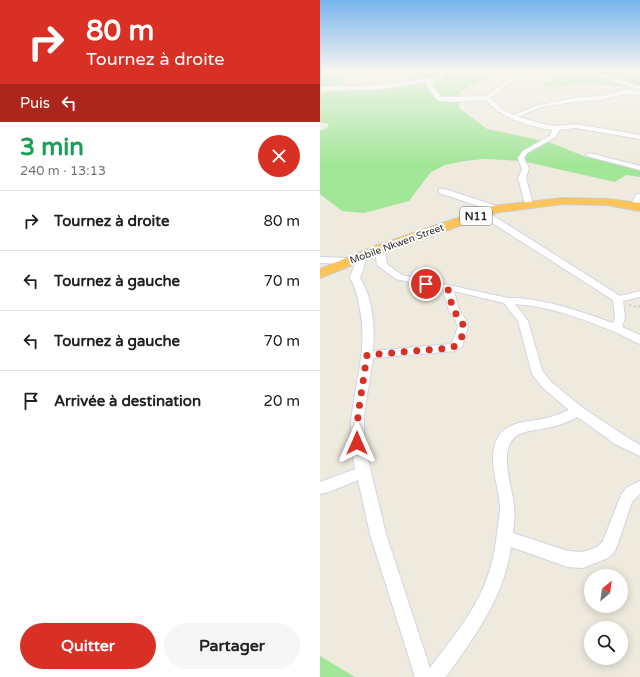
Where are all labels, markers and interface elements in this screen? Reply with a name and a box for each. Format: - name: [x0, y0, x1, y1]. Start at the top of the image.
- text: 80 m: [86, 14, 154, 48]
- icon: right: [20, 16, 72, 68]
- text: Tournez à droite: [86, 48, 225, 70]
- icon: left: [58, 92, 80, 114]
- text: Puis: [20, 94, 50, 112]
- text: 3 min: [20, 133, 84, 162]
- button: close: [258, 135, 300, 177]
- text: 240 m · 13:13: [20, 163, 106, 179]
- road number: N11: [460, 207, 492, 225]
- icon: right: [20, 210, 42, 232]
- text: Tournez à droite: [54, 212, 169, 230]
- text: 80 m: [263, 212, 300, 230]
- street label: Mobile Nkwen Street: [348, 221, 446, 267]
- pin: [409, 267, 443, 301]
- icon: left: [20, 270, 42, 292]
- text: Tournez à gauche: [54, 272, 180, 290]
- text: 70 m: [263, 272, 300, 290]
- icon: arrive: [415, 273, 437, 295]
- icon: left: [20, 330, 42, 352]
- text: Tournez à gauche: [54, 332, 180, 350]
- text: 70 m: [263, 332, 300, 350]
- icon: arrive: [20, 390, 42, 412]
- text: Arrivée à destination: [54, 392, 201, 410]
- text: 20 m: [263, 392, 300, 410]
- position arrow: [336, 422, 378, 464]
- north arrow: [584, 569, 628, 613]
- map controls: [584, 569, 628, 665]
- button: search: [584, 621, 628, 665]
- button: Quitter: [20, 623, 156, 669]
- button: Partager: [164, 623, 300, 669]

